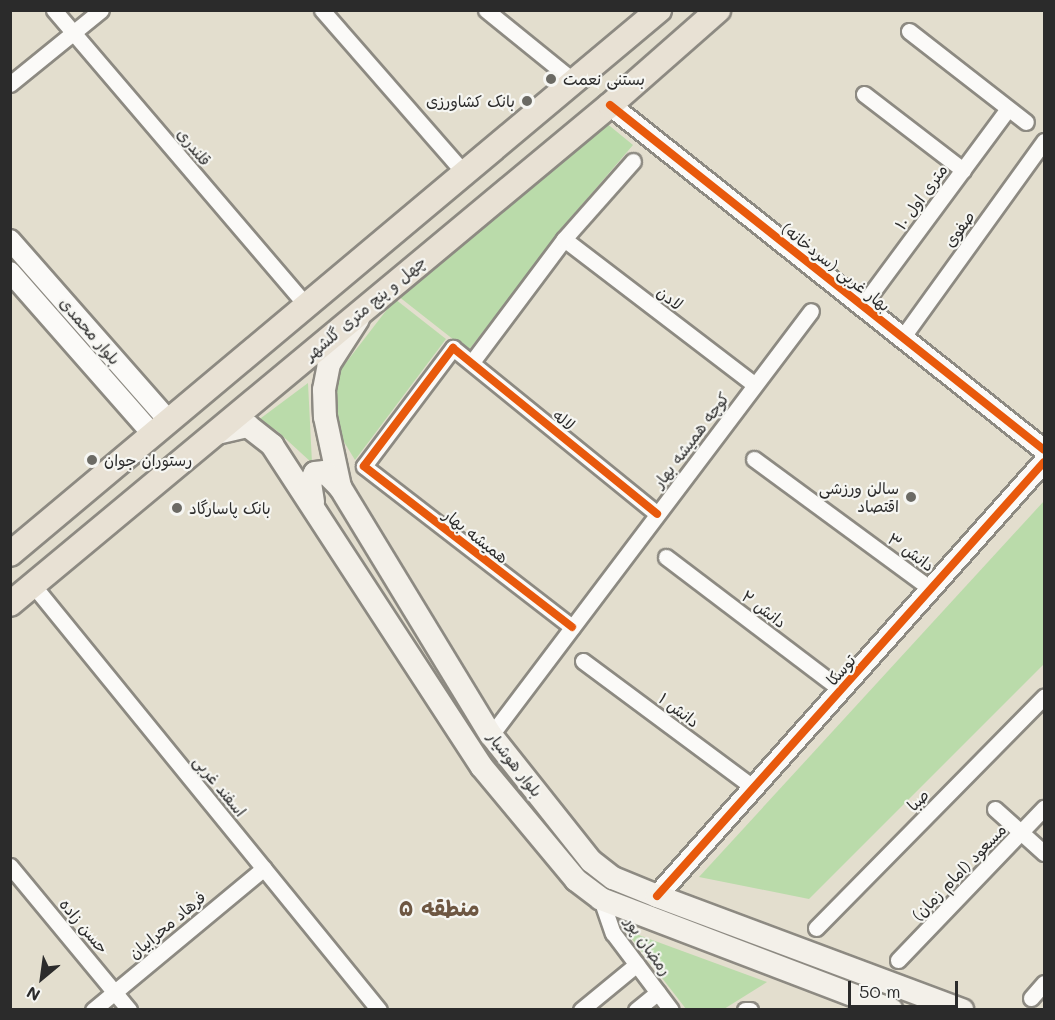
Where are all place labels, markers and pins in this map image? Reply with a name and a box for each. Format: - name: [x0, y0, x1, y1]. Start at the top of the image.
- place label: بستنی نعمت: [563, 69, 645, 89]
- marker: بستنی نعمت: [544, 72, 558, 86]
- place label: بانک کشاورزی: [426, 91, 515, 111]
- marker: بانک کشاورزی: [520, 94, 534, 108]
- place label: رستوران جوان: [104, 450, 192, 470]
- marker: رستوران جوان: [85, 453, 99, 467]
- place label: سالن ورزشی اقتصاد: [819, 478, 899, 516]
- marker: سالن ورزشی اقتصاد: [904, 490, 918, 504]
- place label: بانک پاسارگاد: [189, 498, 271, 518]
- marker: بانک پاسارگاد: [170, 501, 184, 515]

